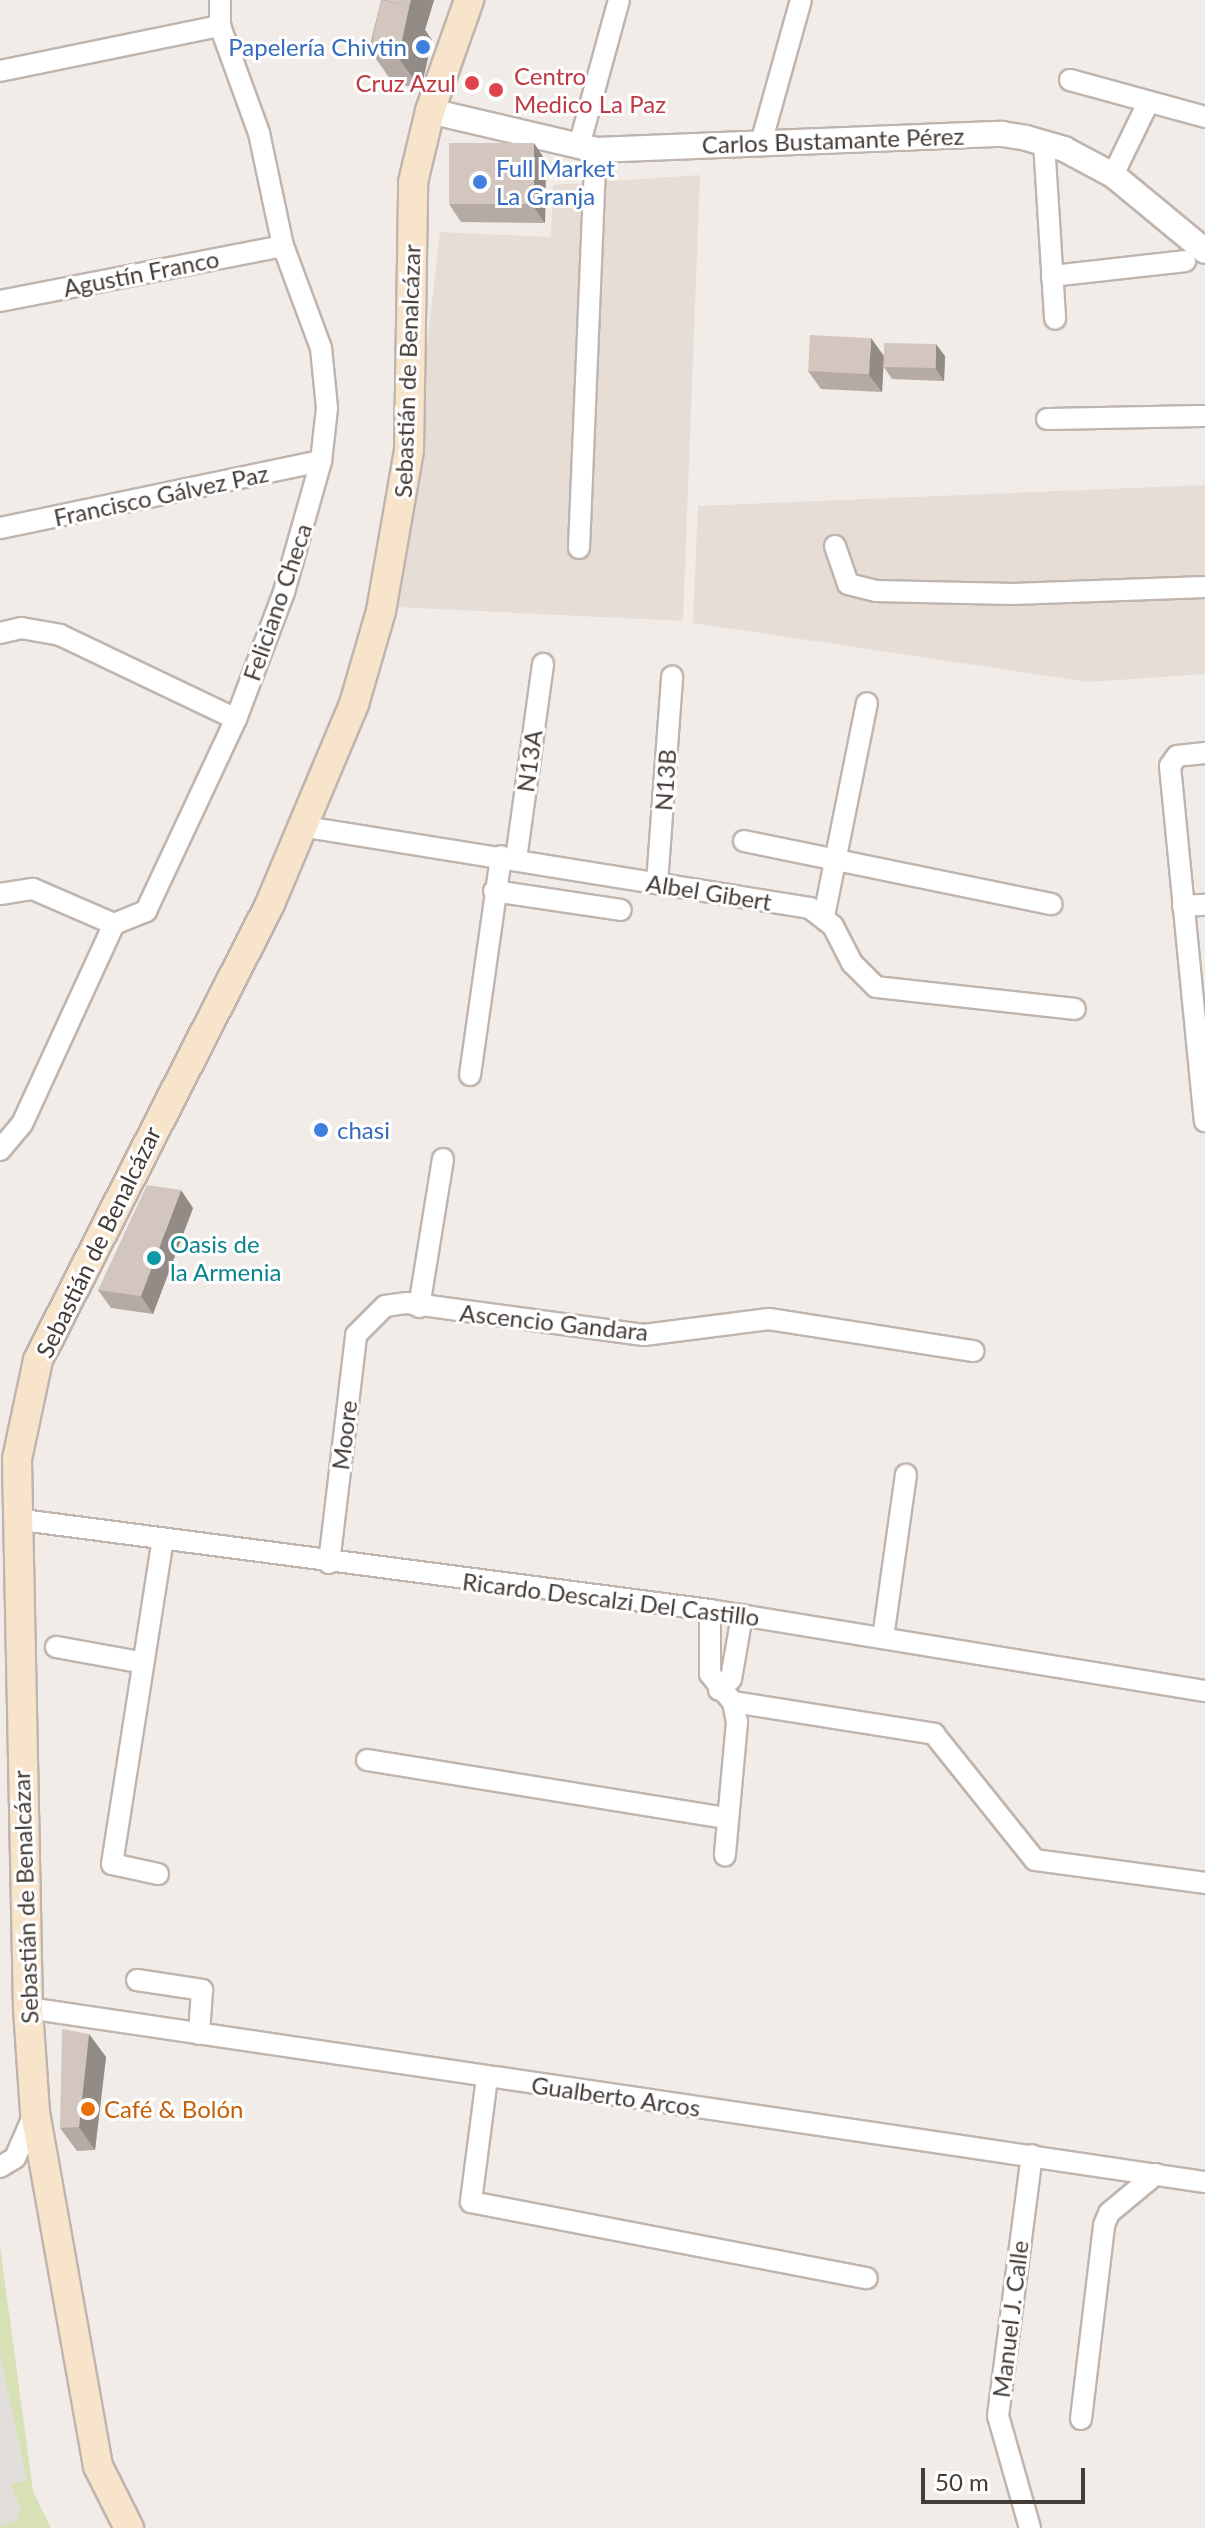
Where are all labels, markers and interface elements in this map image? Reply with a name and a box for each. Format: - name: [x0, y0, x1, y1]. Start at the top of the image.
- place label: Papelería Chivtin: [228, 33, 407, 61]
- marker: Papelería Chivtin: [414, 38, 432, 56]
- place label: Centro Medico La Paz: [514, 62, 666, 118]
- place label: Cruz Azul: [355, 69, 456, 97]
- marker: Cruz Azul: [463, 74, 481, 92]
- marker: Centro Medico La Paz: [485, 79, 507, 101]
- street label: Carlos Bustamante Pérez: [701, 121, 965, 159]
- place label: Full Market La Granja: [496, 154, 615, 210]
- marker: Full Market La Granja: [471, 173, 489, 191]
- street label: Agustín Franco: [61, 244, 221, 302]
- street label: Sebastián de Benalcázar: [388, 244, 426, 498]
- street label: Francisco Gálvez Paz: [51, 458, 271, 532]
- street label: Feliciano Checa: [237, 520, 317, 684]
- street label: N13A: [510, 728, 548, 794]
- street label: N13B: [648, 748, 682, 812]
- street label: Albel Gibert: [644, 868, 774, 916]
- place label: chasi: [337, 1116, 390, 1144]
- marker: chasi: [312, 1121, 330, 1139]
- street label: Sebastián de Benalcázar: [29, 1122, 167, 1362]
- place label: Oasis de la Armenia: [170, 1230, 282, 1286]
- marker: Oasis de la Armenia: [145, 1249, 163, 1267]
- street label: Ascencio Gandara: [458, 1298, 650, 1346]
- street label: Moore: [325, 1398, 363, 1472]
- street label: Ricardo Descalzi Del Castillo: [461, 1566, 761, 1632]
- street label: Sebastián de Benalcázar: [6, 1770, 44, 2024]
- street label: Gualberto Arcos: [529, 2070, 703, 2122]
- place label: Café & Bolón: [104, 2095, 243, 2123]
- marker: Café & Bolón: [79, 2100, 97, 2118]
- street label: Manuel J. Calle: [986, 2238, 1034, 2400]
- scale bar: [925, 2452, 1089, 2502]
- text: 50 m: [935, 2467, 989, 2496]

